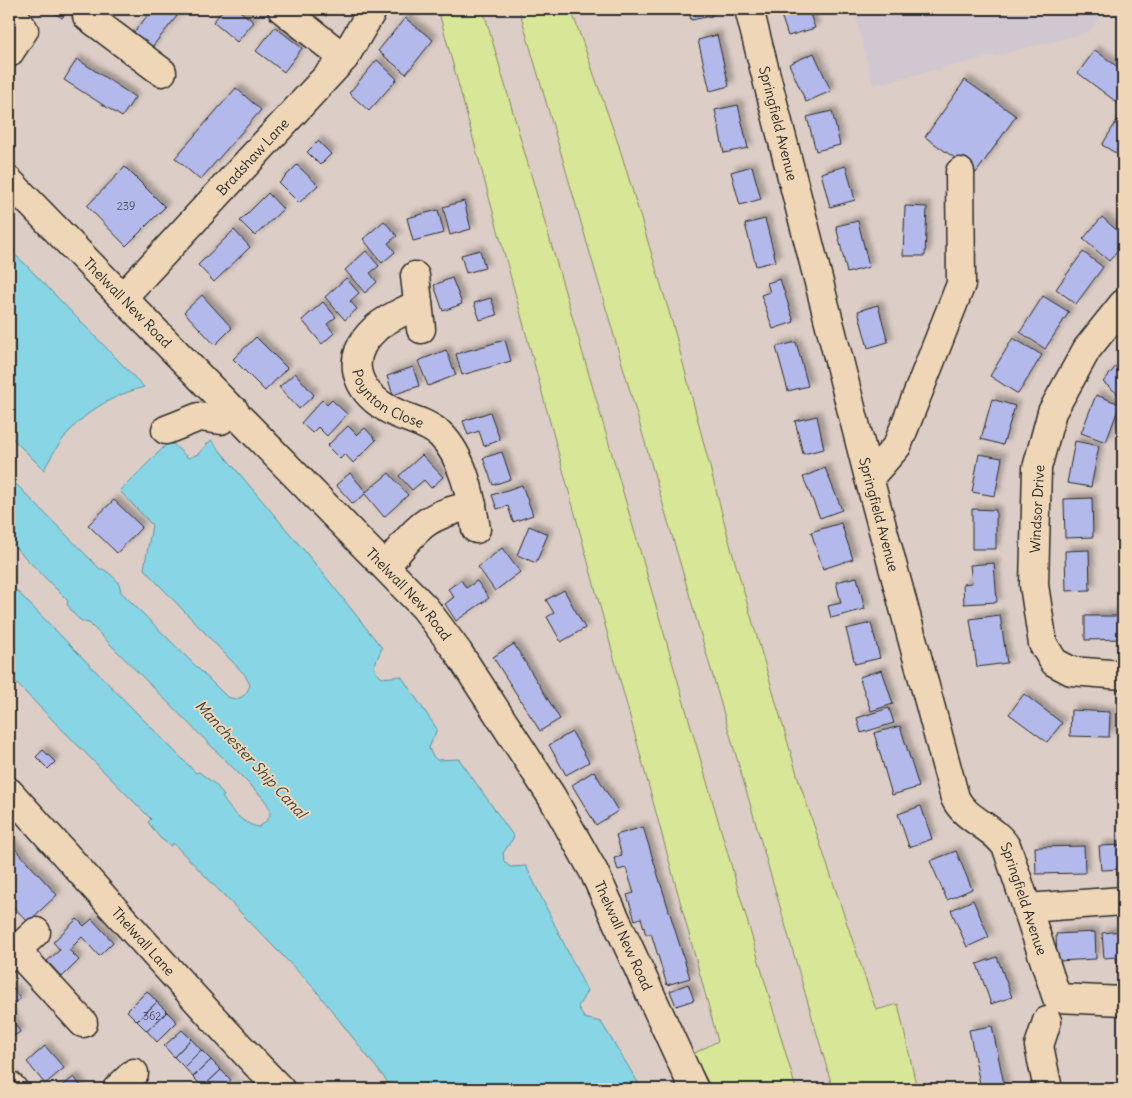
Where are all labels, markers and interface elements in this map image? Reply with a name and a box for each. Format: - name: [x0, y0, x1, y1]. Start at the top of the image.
- street label: Springfield Avenue: [755, 64, 802, 182]
- street label: Bradshaw Lane: [212, 114, 293, 199]
- house number: 239: [117, 199, 135, 213]
- street label: Thelwall New Road: [80, 254, 176, 352]
- street label: Poynton Close: [348, 367, 427, 432]
- street label: Springfield Avenue: [855, 456, 903, 574]
- street label: Windsor Drive: [1026, 464, 1048, 554]
- street label: Thelwall New Road: [362, 544, 455, 644]
- water label: Manchester Ship Canal: [191, 696, 312, 824]
- street label: Springfield Avenue: [997, 839, 1051, 958]
- street label: Thelwall New Road: [590, 878, 656, 993]
- street label: Thelwall Lane: [108, 904, 179, 979]
- house number: 362: [143, 1009, 161, 1023]

